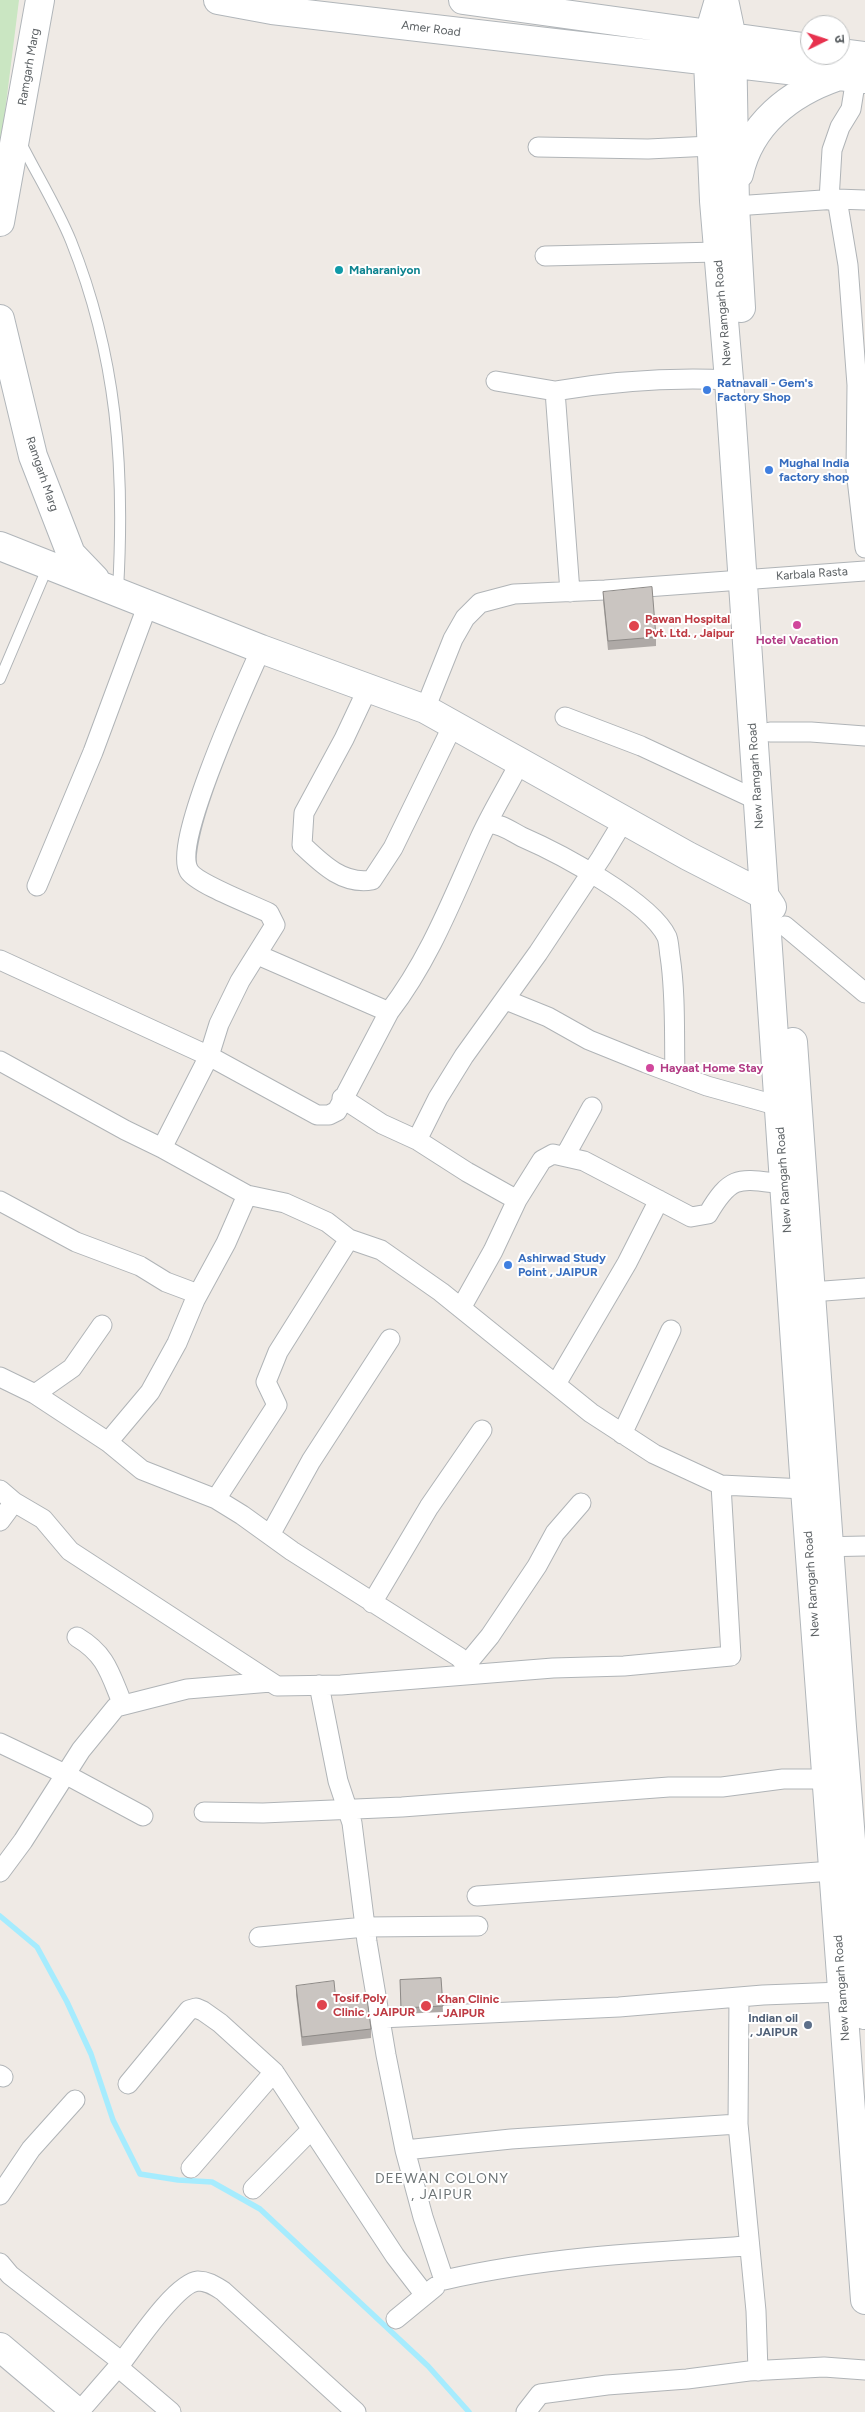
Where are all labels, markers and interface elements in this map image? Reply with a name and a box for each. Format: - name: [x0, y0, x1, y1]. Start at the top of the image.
- north arrow: [800, 15, 850, 65]
- street label: Amer Road: [401, 18, 461, 40]
- street label: Ramgarh Marg: [15, 27, 43, 107]
- text: उ: [831, 34, 848, 44]
- street label: New Ramgarh Road: [711, 259, 735, 367]
- place label: Maharaniyon: [349, 263, 420, 277]
- marker: Maharaniyon: [333, 264, 345, 276]
- place label: Ratnavali - Gem's Factory Shop: [717, 376, 813, 404]
- marker: Ratnavali - Gem's Factory Shop: [701, 384, 713, 396]
- street label: Ramgarh Marg: [22, 435, 62, 513]
- place label: Mughal India factory shop: [779, 456, 849, 484]
- marker: Mughal India factory shop: [763, 464, 775, 476]
- street label: Karbala Rasta: [776, 564, 848, 584]
- place label: Pawan Hospital Pvt. Ltd. , Jaipur: [645, 612, 734, 640]
- marker: Pawan Hospital Pvt. Ltd. , Jaipur: [627, 619, 641, 633]
- marker: Hotel Vacation: [791, 619, 803, 631]
- place label: Hotel Vacation: [756, 633, 838, 647]
- street label: New Ramgarh Road: [745, 722, 767, 830]
- place label: Hayaat Home Stay: [660, 1061, 763, 1075]
- marker: Hayaat Home Stay: [644, 1062, 656, 1074]
- street label: New Ramgarh Road: [773, 1126, 795, 1234]
- place label: Ashirwad Study Point , JAIPUR: [518, 1251, 606, 1279]
- marker: Ashirwad Study Point , JAIPUR: [502, 1259, 514, 1271]
- street label: New Ramgarh Road: [801, 1530, 823, 1638]
- street label: New Ramgarh Road: [831, 1934, 853, 2042]
- place label: Tosif Poly Clinic , JAIPUR: [333, 1991, 415, 2019]
- place label: Khan Clinic , JAIPUR: [437, 1992, 499, 2020]
- marker: Tosif Poly Clinic , JAIPUR: [315, 1998, 329, 2012]
- marker: Khan Clinic , JAIPUR: [419, 1999, 433, 2013]
- place label: Indian oil , JAIPUR: [748, 2011, 798, 2039]
- marker: Indian oil , JAIPUR: [802, 2019, 814, 2031]
- district label: DEEWAN COLONY , JAIPUR: [373, 2171, 511, 2204]

